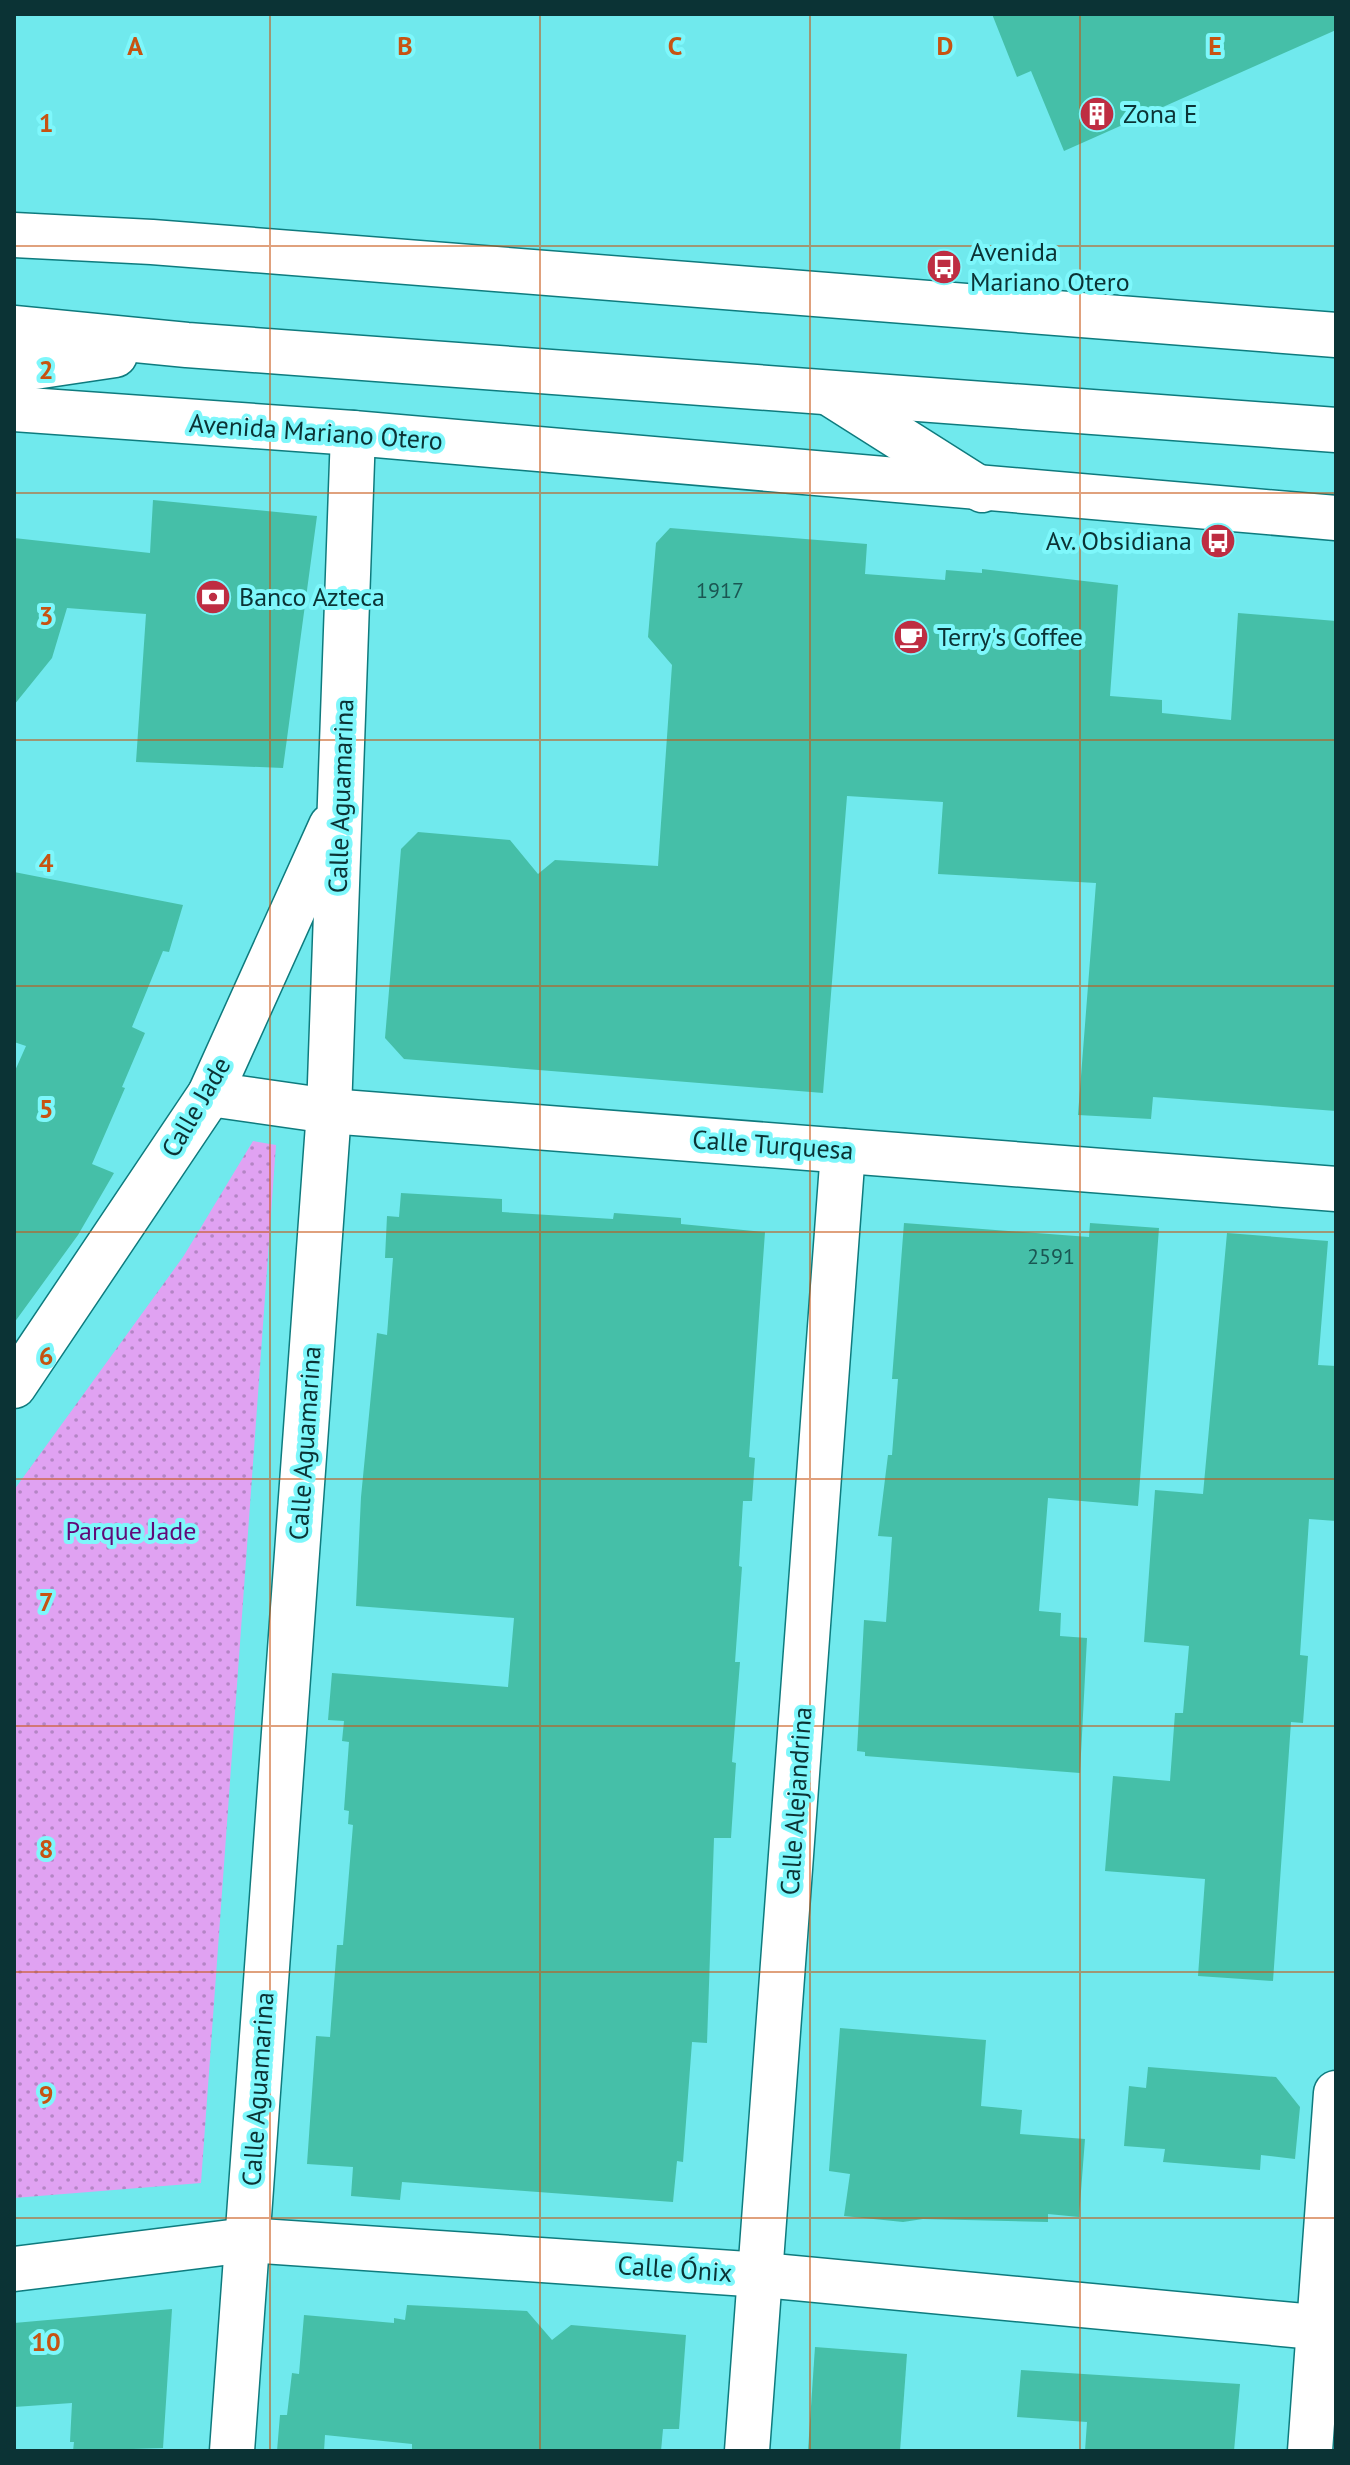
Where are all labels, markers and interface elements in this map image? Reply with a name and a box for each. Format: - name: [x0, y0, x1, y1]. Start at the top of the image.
- text: A: [127, 29, 143, 62]
- text: B: [397, 29, 413, 62]
- text: C: [668, 29, 682, 62]
- text: D: [937, 29, 953, 62]
- text: E: [1208, 29, 1222, 62]
- building icon: Zona E: [1078, 95, 1116, 133]
- place label: Zona E: [1123, 97, 1198, 130]
- text: 1: [39, 106, 53, 139]
- place label: Avenida Mariano Otero: [970, 235, 1130, 298]
- bus stop icon: Avenida Mariano Otero: [925, 248, 963, 286]
- text: 2: [39, 353, 53, 386]
- street label: Avenida Mariano Otero: [188, 406, 444, 457]
- bus stop icon: Av. Obsidiana: [1199, 522, 1237, 560]
- place label: Av. Obsidiana: [1046, 524, 1192, 557]
- house number: 1917: [696, 576, 744, 604]
- bank icon: Banco Azteca: [194, 578, 232, 616]
- place label: Banco Azteca: [239, 580, 385, 613]
- text: 3: [39, 599, 53, 632]
- cafe icon: Terry's Coffee: [892, 618, 930, 656]
- place label: Terry's Coffee: [937, 620, 1083, 653]
- street label: Calle Aguamarina: [321, 698, 360, 894]
- text: 4: [39, 846, 54, 879]
- street label: Calle Jade: [154, 1051, 237, 1163]
- text: 5: [39, 1092, 53, 1125]
- street label: Calle Turquesa: [691, 1122, 855, 1167]
- house number: 2591: [1027, 1242, 1075, 1270]
- text: 6: [39, 1339, 53, 1372]
- street label: Calle Aguamarina: [281, 1345, 328, 1541]
- park label: Parque Jade: [65, 1514, 197, 1547]
- text: 7: [39, 1585, 53, 1618]
- street label: Calle Alejandrina: [772, 1706, 819, 1896]
- text: 8: [39, 1832, 53, 1865]
- street label: Calle Aguamarina: [234, 1991, 281, 2187]
- text: 9: [39, 2078, 53, 2111]
- street label: Calle Ónix: [617, 2248, 734, 2289]
- text: 10: [31, 2325, 61, 2358]

